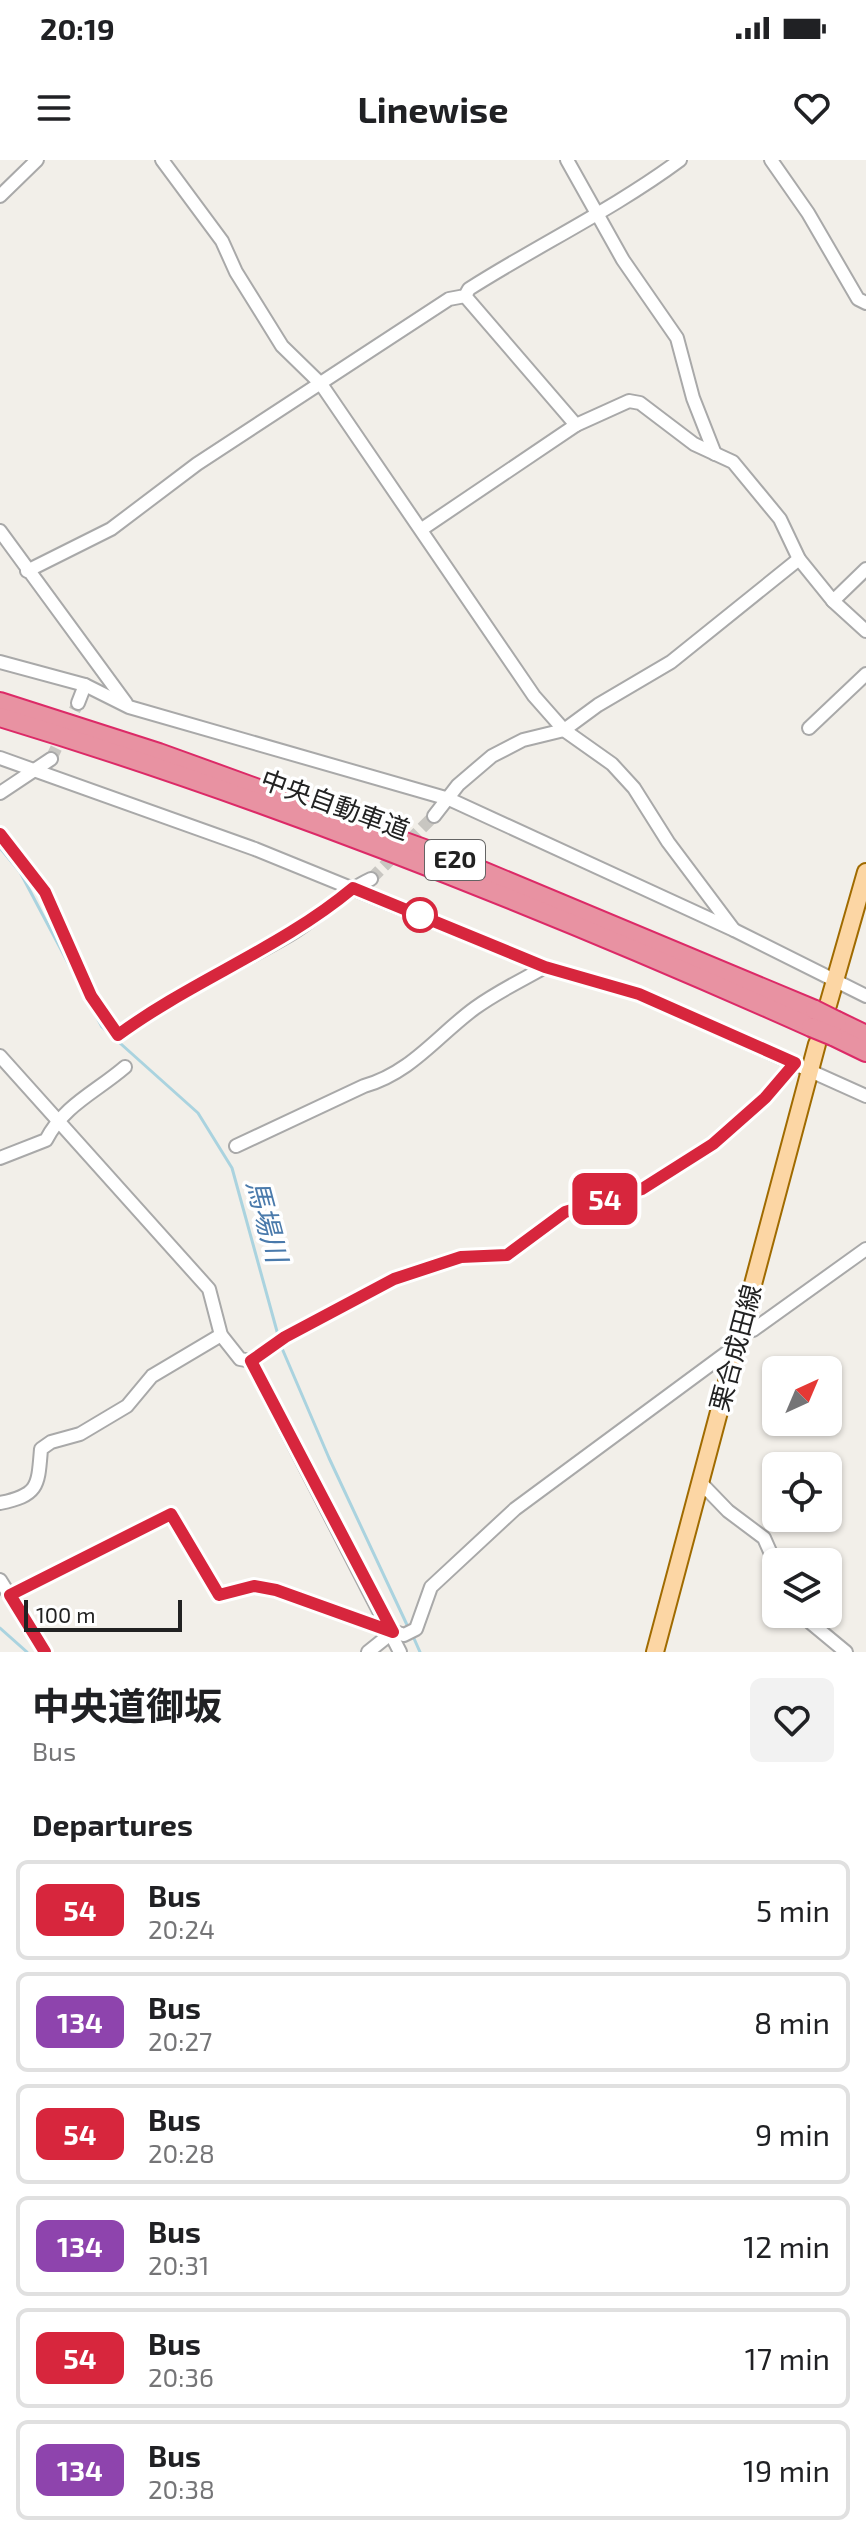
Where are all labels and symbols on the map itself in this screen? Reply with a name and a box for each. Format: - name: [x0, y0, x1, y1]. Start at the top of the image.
- street label: 中央自動車道: [257, 762, 414, 845]
- road number: E20: [425, 840, 485, 880]
- unlabelled marker: [403, 898, 437, 932]
- line badge: 54: [569, 1173, 641, 1225]
- water label: 馬場川: [241, 1176, 296, 1269]
- street label: 栗合成田線: [703, 1281, 766, 1414]
- north arrow: [762, 1356, 842, 1436]
- scale bar: [24, 1596, 182, 1632]

